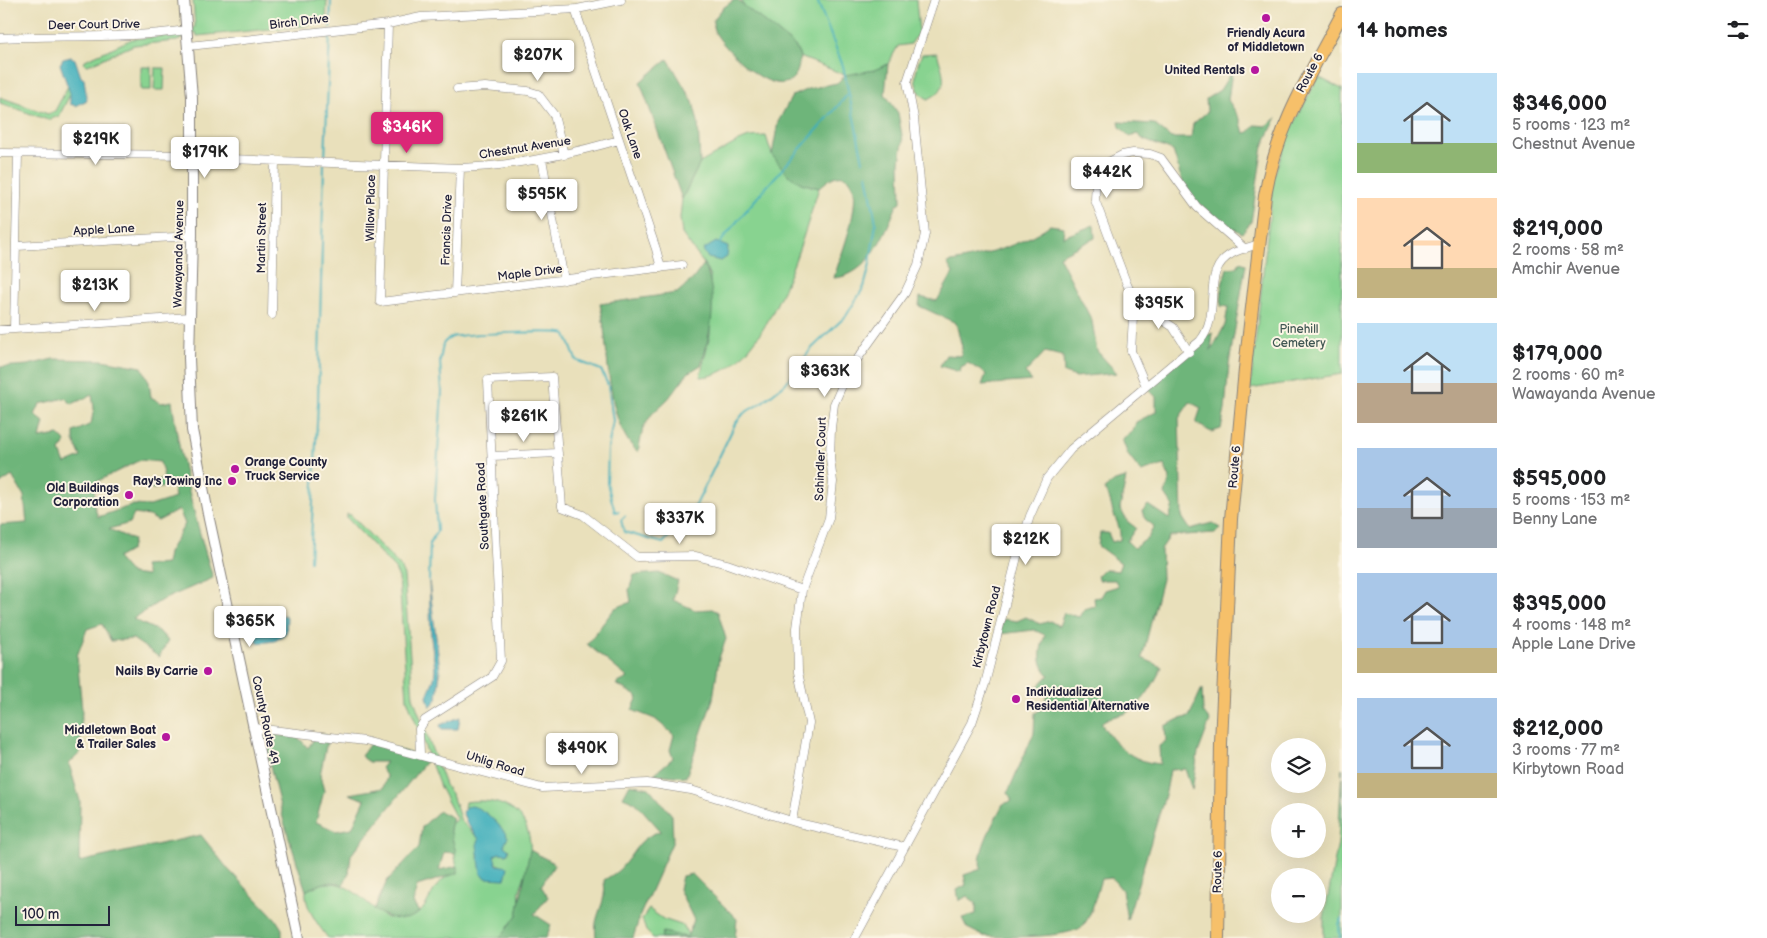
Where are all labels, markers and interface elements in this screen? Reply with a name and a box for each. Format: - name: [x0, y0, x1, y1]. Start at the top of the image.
- street label: Birch Drive: [269, 11, 329, 33]
- marker: Friendly Acura of Middletown: [1260, 12, 1272, 24]
- icon: filters: [1724, 16, 1752, 44]
- street label: Deer Court Drive: [48, 17, 140, 33]
- text: 14 homes: [1357, 18, 1448, 43]
- place label: Friendly Acura of Middletown: [1227, 26, 1305, 55]
- pin: $207K: [503, 39, 573, 82]
- text: $207K: [513, 46, 563, 65]
- street label: Route 6: [1293, 51, 1327, 95]
- place label: United Rentals: [1164, 63, 1245, 78]
- marker: United Rentals: [1249, 64, 1261, 76]
- text: $346,000: [1512, 91, 1607, 116]
- icon: home: [1397, 93, 1457, 153]
- street label: Oak Lane: [614, 107, 646, 161]
- pin: $346K: [372, 112, 442, 154]
- text: 5 rooms · 123 m²: [1512, 116, 1630, 135]
- text: $346K: [382, 118, 432, 137]
- pin: $219K: [61, 124, 131, 166]
- text: $219K: [73, 130, 119, 149]
- street label: Chestnut Avenue: [478, 133, 572, 163]
- text: Chestnut Avenue: [1512, 135, 1635, 154]
- pin: $179K: [170, 136, 240, 179]
- text: $179K: [182, 143, 228, 162]
- pin: $442K: [1072, 156, 1142, 199]
- text: $442K: [1082, 163, 1132, 182]
- street label: Willow Place: [363, 174, 379, 242]
- pin: $595K: [507, 178, 577, 221]
- text: $595K: [517, 185, 567, 204]
- street label: Francis Drive: [438, 194, 456, 266]
- street label: Wawayanda Avenue: [171, 200, 187, 308]
- street label: Martin Street: [254, 202, 270, 274]
- text: $219,000: [1512, 216, 1603, 241]
- icon: home: [1397, 218, 1457, 278]
- street label: Apple Lane: [73, 221, 135, 239]
- text: 2 rooms · 58 m²: [1512, 241, 1624, 260]
- text: Amchir Avenue: [1512, 260, 1620, 279]
- street label: Maple Drive: [497, 262, 563, 284]
- pin: $213K: [60, 270, 130, 312]
- text: $213K: [72, 276, 118, 295]
- pin: $395K: [1124, 288, 1194, 330]
- text: $395K: [1134, 294, 1184, 313]
- park label: Pinehill Cemetery: [1272, 322, 1326, 351]
- text: $179,000: [1512, 341, 1603, 366]
- icon: home: [1397, 343, 1457, 403]
- pin: $363K: [790, 356, 860, 398]
- text: $363K: [800, 362, 850, 381]
- text: 2 rooms · 60 m²: [1512, 366, 1625, 385]
- text: Wawayanda Avenue: [1512, 385, 1656, 404]
- pin: $261K: [489, 400, 559, 443]
- text: $261K: [500, 407, 548, 426]
- street label: Schindler Court: [812, 416, 830, 501]
- street label: Route 6: [1226, 445, 1244, 489]
- place label: Orange County Truck Service: [245, 455, 328, 484]
- street label: Southgate Road: [473, 462, 493, 550]
- marker: Orange County Truck Service: [229, 463, 241, 475]
- text: $595,000: [1512, 466, 1606, 491]
- icon: home: [1397, 468, 1457, 528]
- place label: Ray's Towing Inc: [133, 474, 222, 489]
- marker: Ray's Towing Inc: [226, 475, 238, 487]
- place label: Old Buildings Corporation: [46, 481, 119, 510]
- marker: Old Buildings Corporation: [123, 489, 135, 501]
- text: 5 rooms · 153 m²: [1512, 491, 1630, 510]
- pin: $337K: [645, 502, 715, 545]
- text: $337K: [656, 509, 704, 528]
- text: Benny Lane: [1512, 510, 1597, 529]
- pin: $212K: [991, 524, 1061, 566]
- text: $212K: [1003, 530, 1050, 549]
- street label: Kirbytown Road: [970, 584, 1004, 670]
- text: $395,000: [1512, 591, 1606, 616]
- icon: home: [1397, 593, 1457, 653]
- pin: $365K: [215, 606, 285, 648]
- text: $365K: [225, 612, 275, 631]
- text: 4 rooms · 148 m²: [1512, 616, 1631, 635]
- text: Apple Lane Drive: [1512, 635, 1636, 654]
- place label: Nails By Carrie: [115, 664, 198, 679]
- marker: Nails By Carrie: [202, 665, 214, 677]
- street label: County Route 49: [248, 674, 282, 766]
- place label: Individualized Residential Alternative: [1026, 685, 1150, 714]
- marker: Individualized Residential Alternative: [1010, 693, 1022, 705]
- text: $212,000: [1512, 716, 1603, 741]
- icon: home: [1397, 718, 1457, 778]
- place label: Middletown Boat & Trailer Sales: [64, 723, 156, 752]
- marker: Middletown Boat & Trailer Sales: [160, 731, 172, 743]
- pin: $490K: [547, 732, 617, 775]
- map controls: [1271, 738, 1326, 923]
- button: layers: [1271, 738, 1326, 793]
- text: $490K: [557, 739, 607, 758]
- text: 3 rooms · 77 m²: [1512, 741, 1620, 760]
- street label: Uhlig Road: [464, 748, 526, 780]
- text: Kirbytown Road: [1512, 760, 1624, 779]
- button: +: [1271, 803, 1326, 858]
- street label: Route 6: [1210, 850, 1226, 894]
- button: −: [1271, 868, 1326, 923]
- scale bar: [15, 903, 110, 926]
- text: 100 m: [22, 906, 59, 923]

